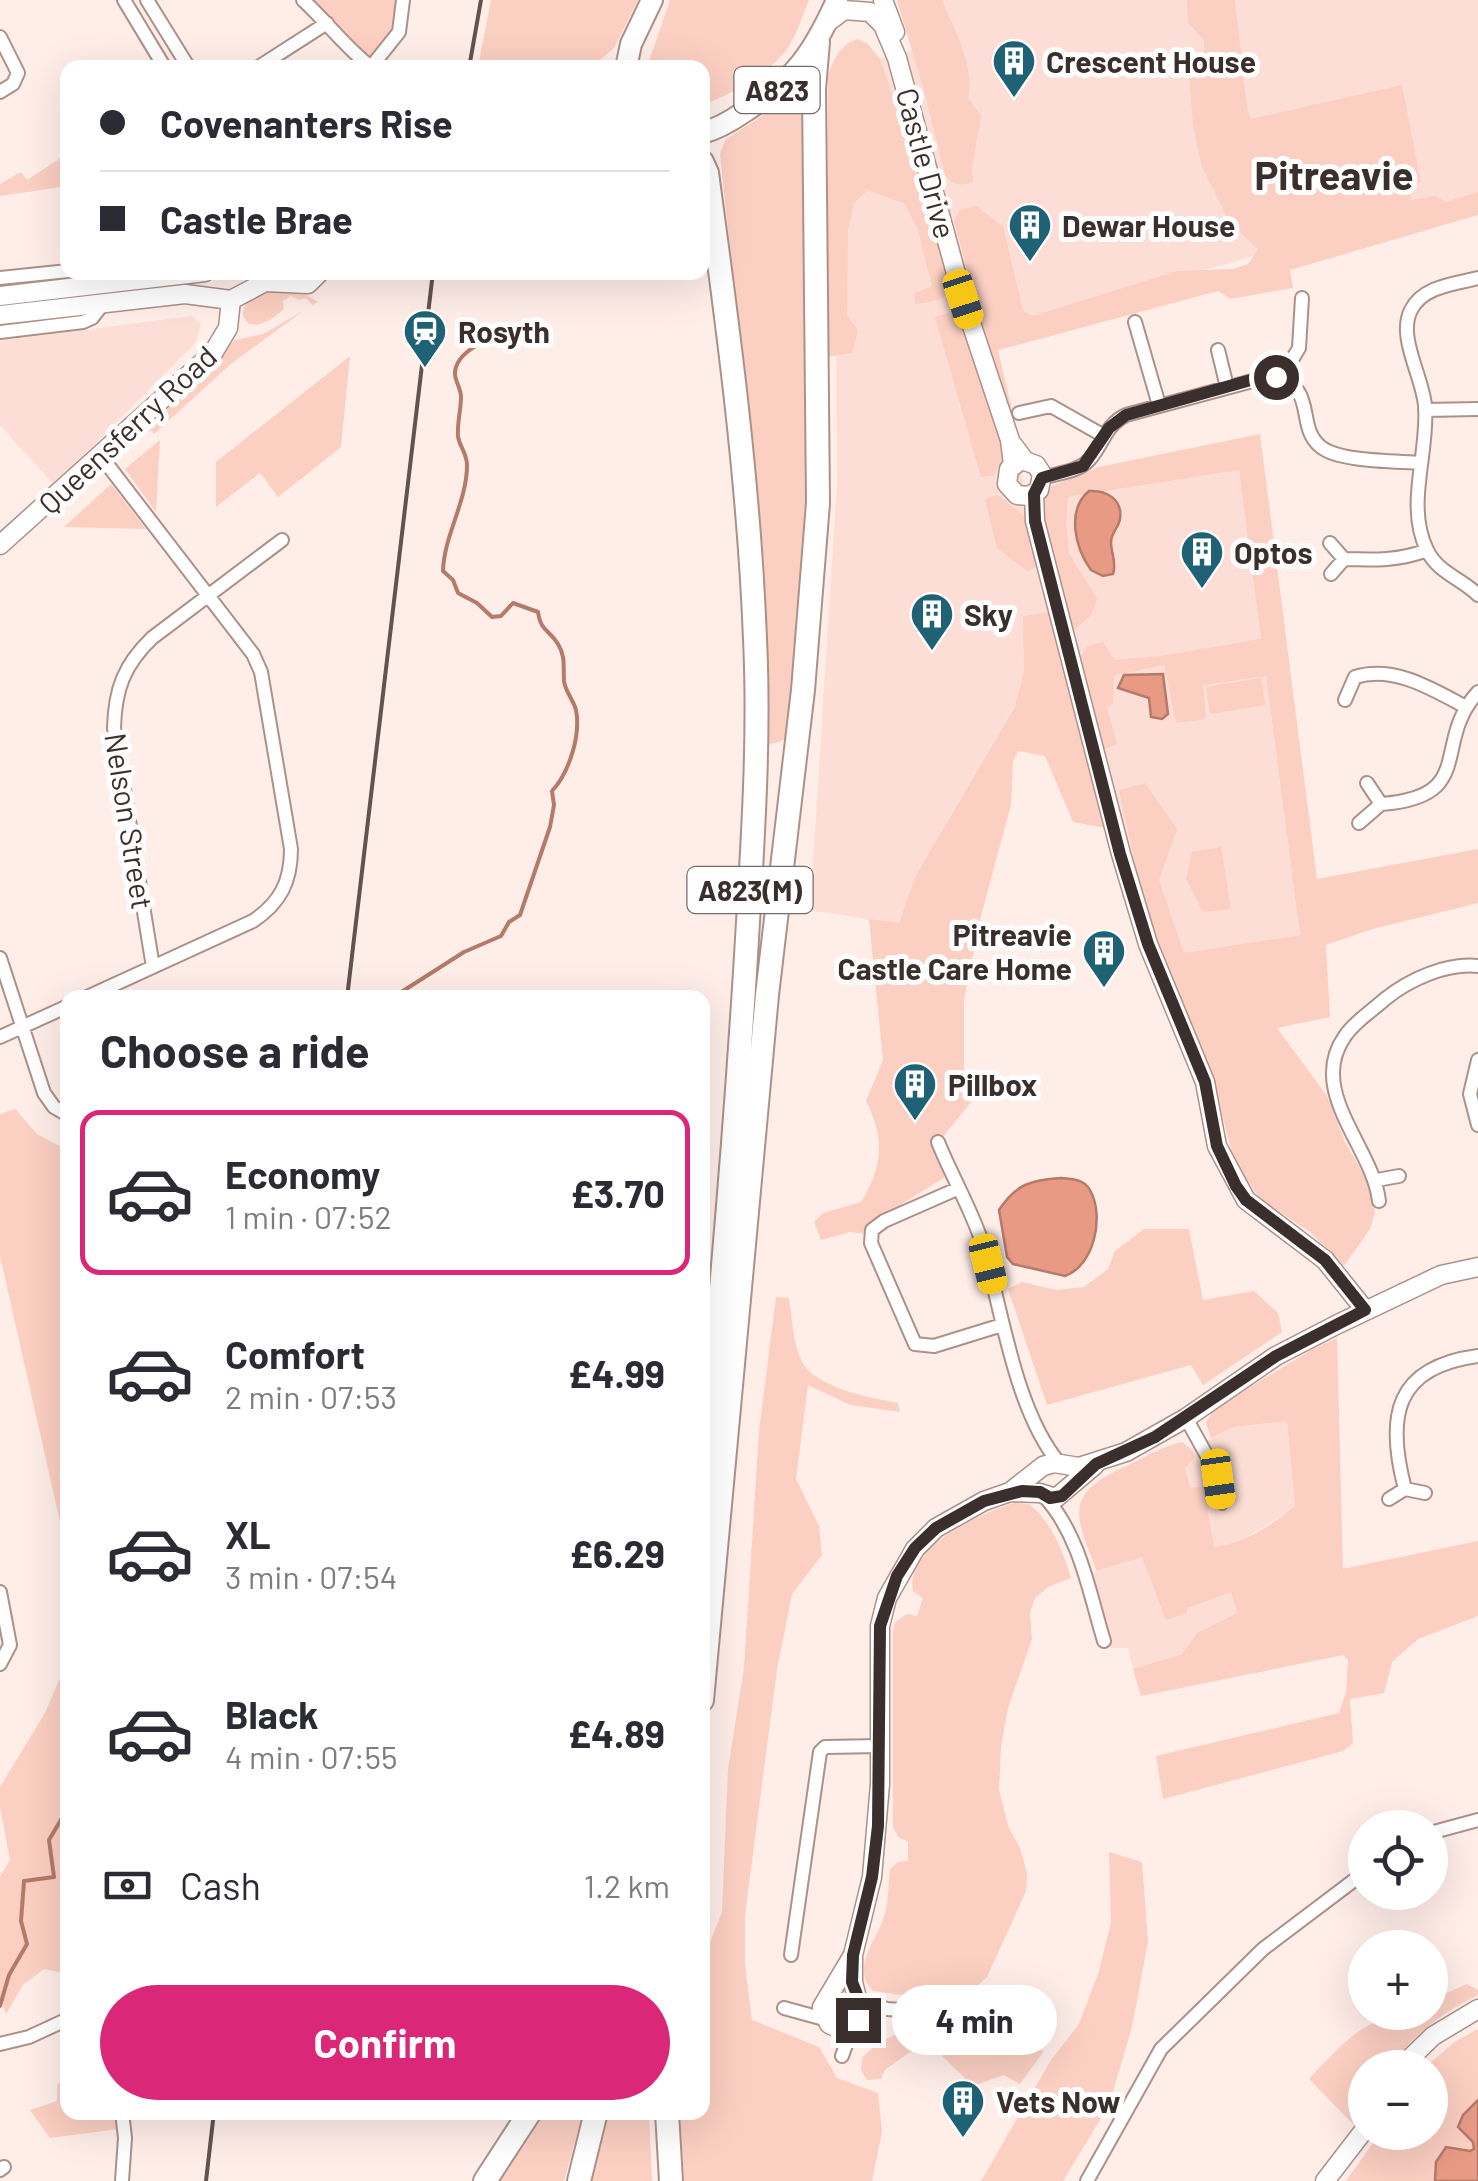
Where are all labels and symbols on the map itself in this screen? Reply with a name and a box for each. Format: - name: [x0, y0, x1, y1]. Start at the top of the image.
- building icon: Crescent House: [991, 38, 1037, 99]
- place label: Crescent House: [1046, 43, 1256, 79]
- road number: A823: [734, 67, 820, 113]
- street label: Castle Drive: [890, 84, 964, 242]
- district label: Pitreavie: [1254, 150, 1414, 198]
- building icon: Dewar House: [1007, 202, 1053, 263]
- place label: Dewar House: [1062, 207, 1235, 243]
- car: [939, 266, 987, 332]
- station icon: Rosyth: [402, 308, 448, 369]
- place label: Rosyth: [458, 313, 550, 349]
- street label: Queensferry Road: [31, 337, 223, 521]
- route start: [1254, 355, 1299, 400]
- building icon: Optos: [1179, 529, 1225, 590]
- place label: Optos: [1234, 534, 1313, 570]
- building icon: Sky: [909, 591, 955, 652]
- place label: Sky: [964, 596, 1013, 632]
- street label: Nelson Street: [98, 730, 162, 912]
- road number: A823(M): [688, 867, 812, 913]
- place label: Pitreavie Castle Care Home: [838, 916, 1072, 986]
- building icon: Pitreavie Castle Care Home: [1081, 928, 1127, 989]
- building icon: Pillbox: [892, 1061, 938, 1122]
- place label: Pillbox: [948, 1066, 1037, 1102]
- car: [966, 1231, 1010, 1297]
- car: [1199, 1447, 1237, 1511]
- callout: 4 min: [893, 1985, 1058, 2055]
- route end: [836, 1998, 881, 2043]
- building icon: Vets Now: [940, 2078, 986, 2139]
- place label: Vets Now: [996, 2083, 1121, 2119]

